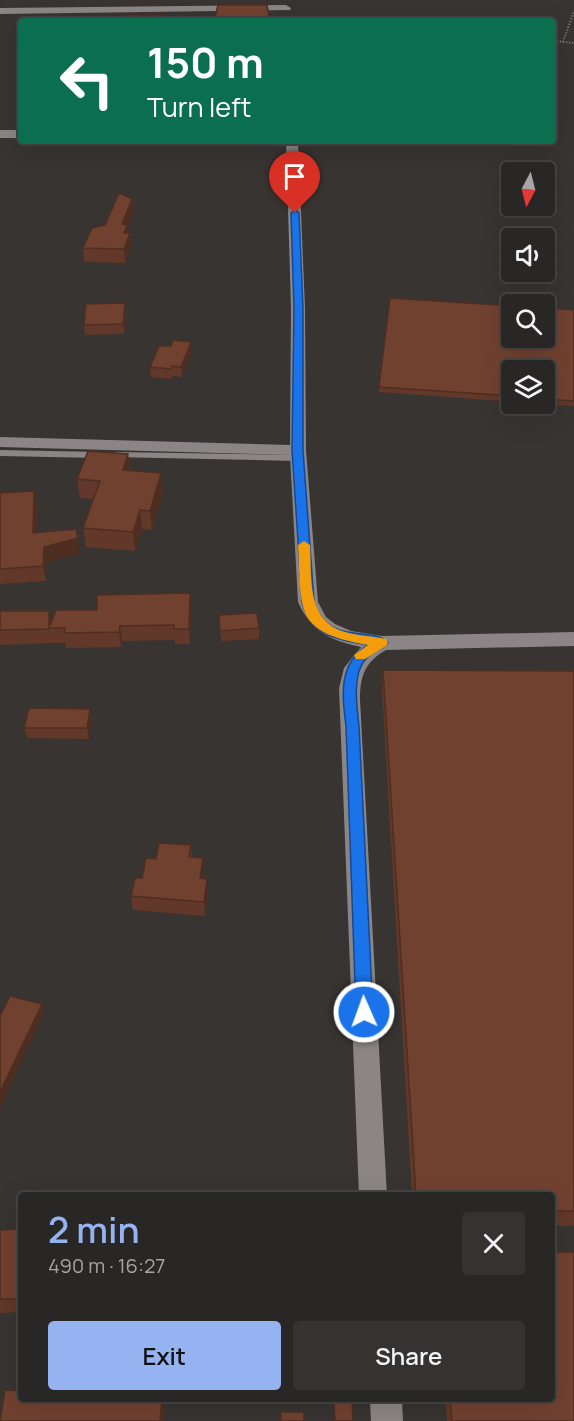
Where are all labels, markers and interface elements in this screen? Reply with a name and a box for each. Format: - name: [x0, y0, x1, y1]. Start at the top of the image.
- text: 150 m: [147, 33, 264, 91]
- icon: left: [48, 42, 126, 120]
- text: Turn left: [147, 88, 251, 125]
- pin: [269, 151, 320, 213]
- icon: arrive: [278, 160, 311, 193]
- north arrow: [501, 162, 555, 216]
- map controls: [501, 162, 555, 414]
- button: sound: [501, 228, 555, 282]
- button: search: [501, 294, 555, 348]
- button: layers: [501, 360, 555, 414]
- position arrow: [332, 980, 396, 1044]
- text: 2 min: [48, 1205, 140, 1254]
- button: close: [462, 1212, 525, 1275]
- text: 490 m · 16:27: [48, 1252, 165, 1279]
- button: Exit: [48, 1321, 281, 1390]
- button: Share: [293, 1321, 525, 1390]

